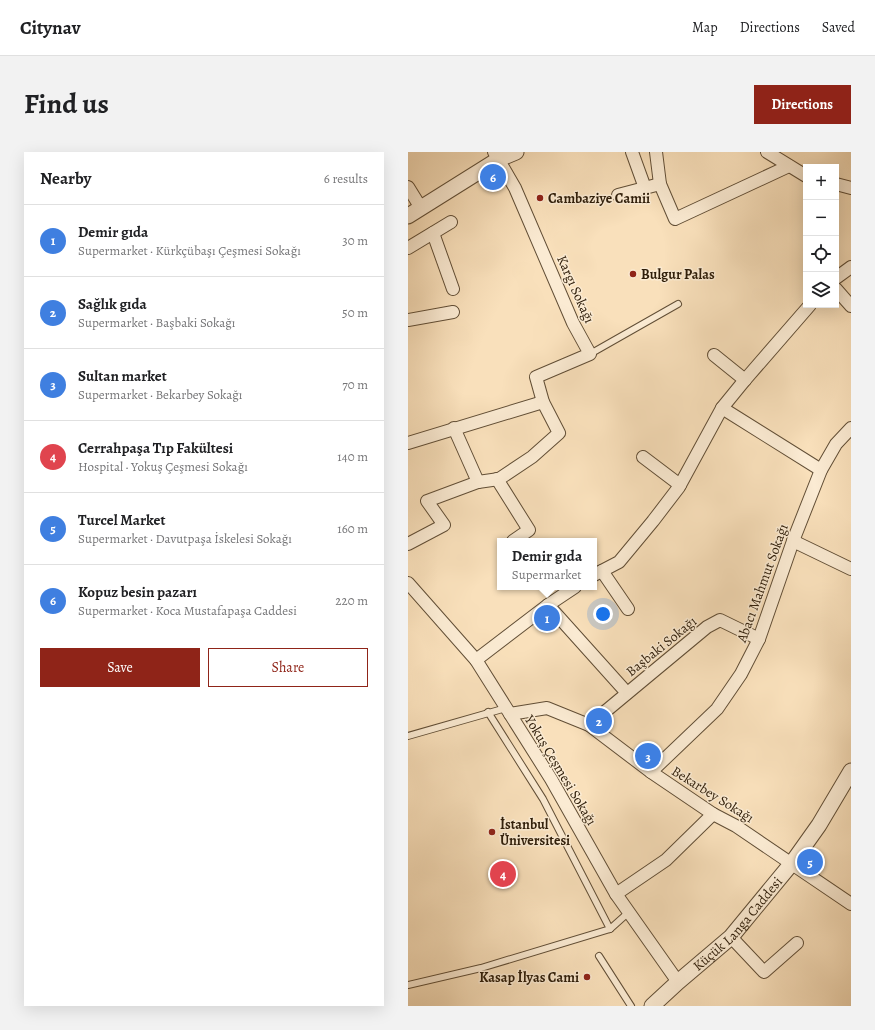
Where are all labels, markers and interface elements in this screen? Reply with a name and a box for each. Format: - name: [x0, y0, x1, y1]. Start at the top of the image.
- text: Citynav: [20, 15, 81, 41]
- text: Map: [692, 18, 718, 37]
- text: Directions: [740, 18, 800, 37]
- text: Saved: [822, 18, 855, 37]
- text: Find us: [24, 85, 109, 123]
- button: Directions: [754, 85, 851, 124]
- pin: 6: [480, 162, 506, 192]
- map controls: [803, 164, 839, 308]
- button: +: [803, 164, 839, 200]
- text: Nearby: [40, 167, 91, 190]
- text: 6 results: [324, 170, 368, 187]
- place label: Cambaziye Camii: [548, 189, 650, 208]
- marker: Cambaziye Camii: [535, 193, 545, 203]
- button: −: [803, 200, 839, 236]
- text: Demir gıda: [78, 222, 148, 242]
- text: 1: [51, 232, 55, 249]
- text: 30 m: [342, 232, 368, 249]
- button: locate: [803, 236, 839, 272]
- text: Supermarket · Kürkçübaşı Çeşmesi Sokağı: [78, 242, 301, 259]
- street label: Kargı Sokağı: [552, 252, 599, 326]
- place label: Bulgur Palas: [641, 265, 715, 284]
- marker: Bulgur Palas: [628, 269, 638, 279]
- button: layers: [803, 272, 839, 308]
- text: Sağlık gıda: [78, 294, 147, 314]
- text: 2: [50, 304, 56, 321]
- text: 50 m: [342, 304, 368, 321]
- text: Supermarket · Başbaki Sokağı: [78, 314, 235, 331]
- text: Sultan market: [78, 366, 167, 386]
- text: 3: [50, 376, 56, 393]
- text: 70 m: [342, 376, 368, 393]
- text: Supermarket · Bekarbey Sokağı: [78, 386, 243, 403]
- text: Cerrahpaşa Tıp Fakültesi: [78, 438, 233, 458]
- text: 4: [50, 448, 56, 465]
- text: 140 m: [337, 448, 368, 465]
- text: Hospital · Yokuş Çeşmesi Sokağı: [78, 458, 248, 475]
- text: Turcel Market: [78, 510, 165, 530]
- text: 5: [50, 520, 56, 537]
- text: 160 m: [337, 520, 368, 537]
- street label: Abacı Mahmut Sokağı: [732, 521, 793, 646]
- text: Supermarket · Davutpaşa İskelesi Sokağı: [78, 530, 292, 547]
- popup: [497, 538, 597, 590]
- text: Demir gıda: [512, 546, 582, 566]
- text: Supermarket: [512, 566, 582, 583]
- text: Kopuz besin pazarı: [78, 582, 197, 602]
- text: 6: [50, 592, 56, 609]
- text: 220 m: [335, 592, 368, 609]
- text: Supermarket · Koca Mustafapaşa Caddesi: [78, 602, 297, 619]
- pin: 1: [534, 603, 560, 633]
- your location: [593, 604, 613, 624]
- street label: Başbaki Sokağı: [622, 612, 701, 681]
- button: Save: [40, 648, 200, 687]
- button: Share: [208, 648, 368, 687]
- pin: 2: [586, 706, 612, 736]
- street label: Yokuş Çeşmesi Sokağı: [520, 711, 601, 829]
- pin: 3: [635, 741, 661, 771]
- street label: Bekarbey Sokağı: [668, 762, 758, 827]
- place label: İstanbul Üniversitesi: [500, 815, 570, 850]
- marker: İstanbul Üniversitesi: [487, 827, 497, 837]
- pin: 5: [797, 847, 823, 877]
- pin: 4: [490, 859, 516, 889]
- street label: Küçük Langa Caddesi: [689, 873, 787, 975]
- place label: Kasap İlyas Cami: [479, 968, 579, 987]
- marker: Kasap İlyas Cami: [582, 972, 592, 982]

